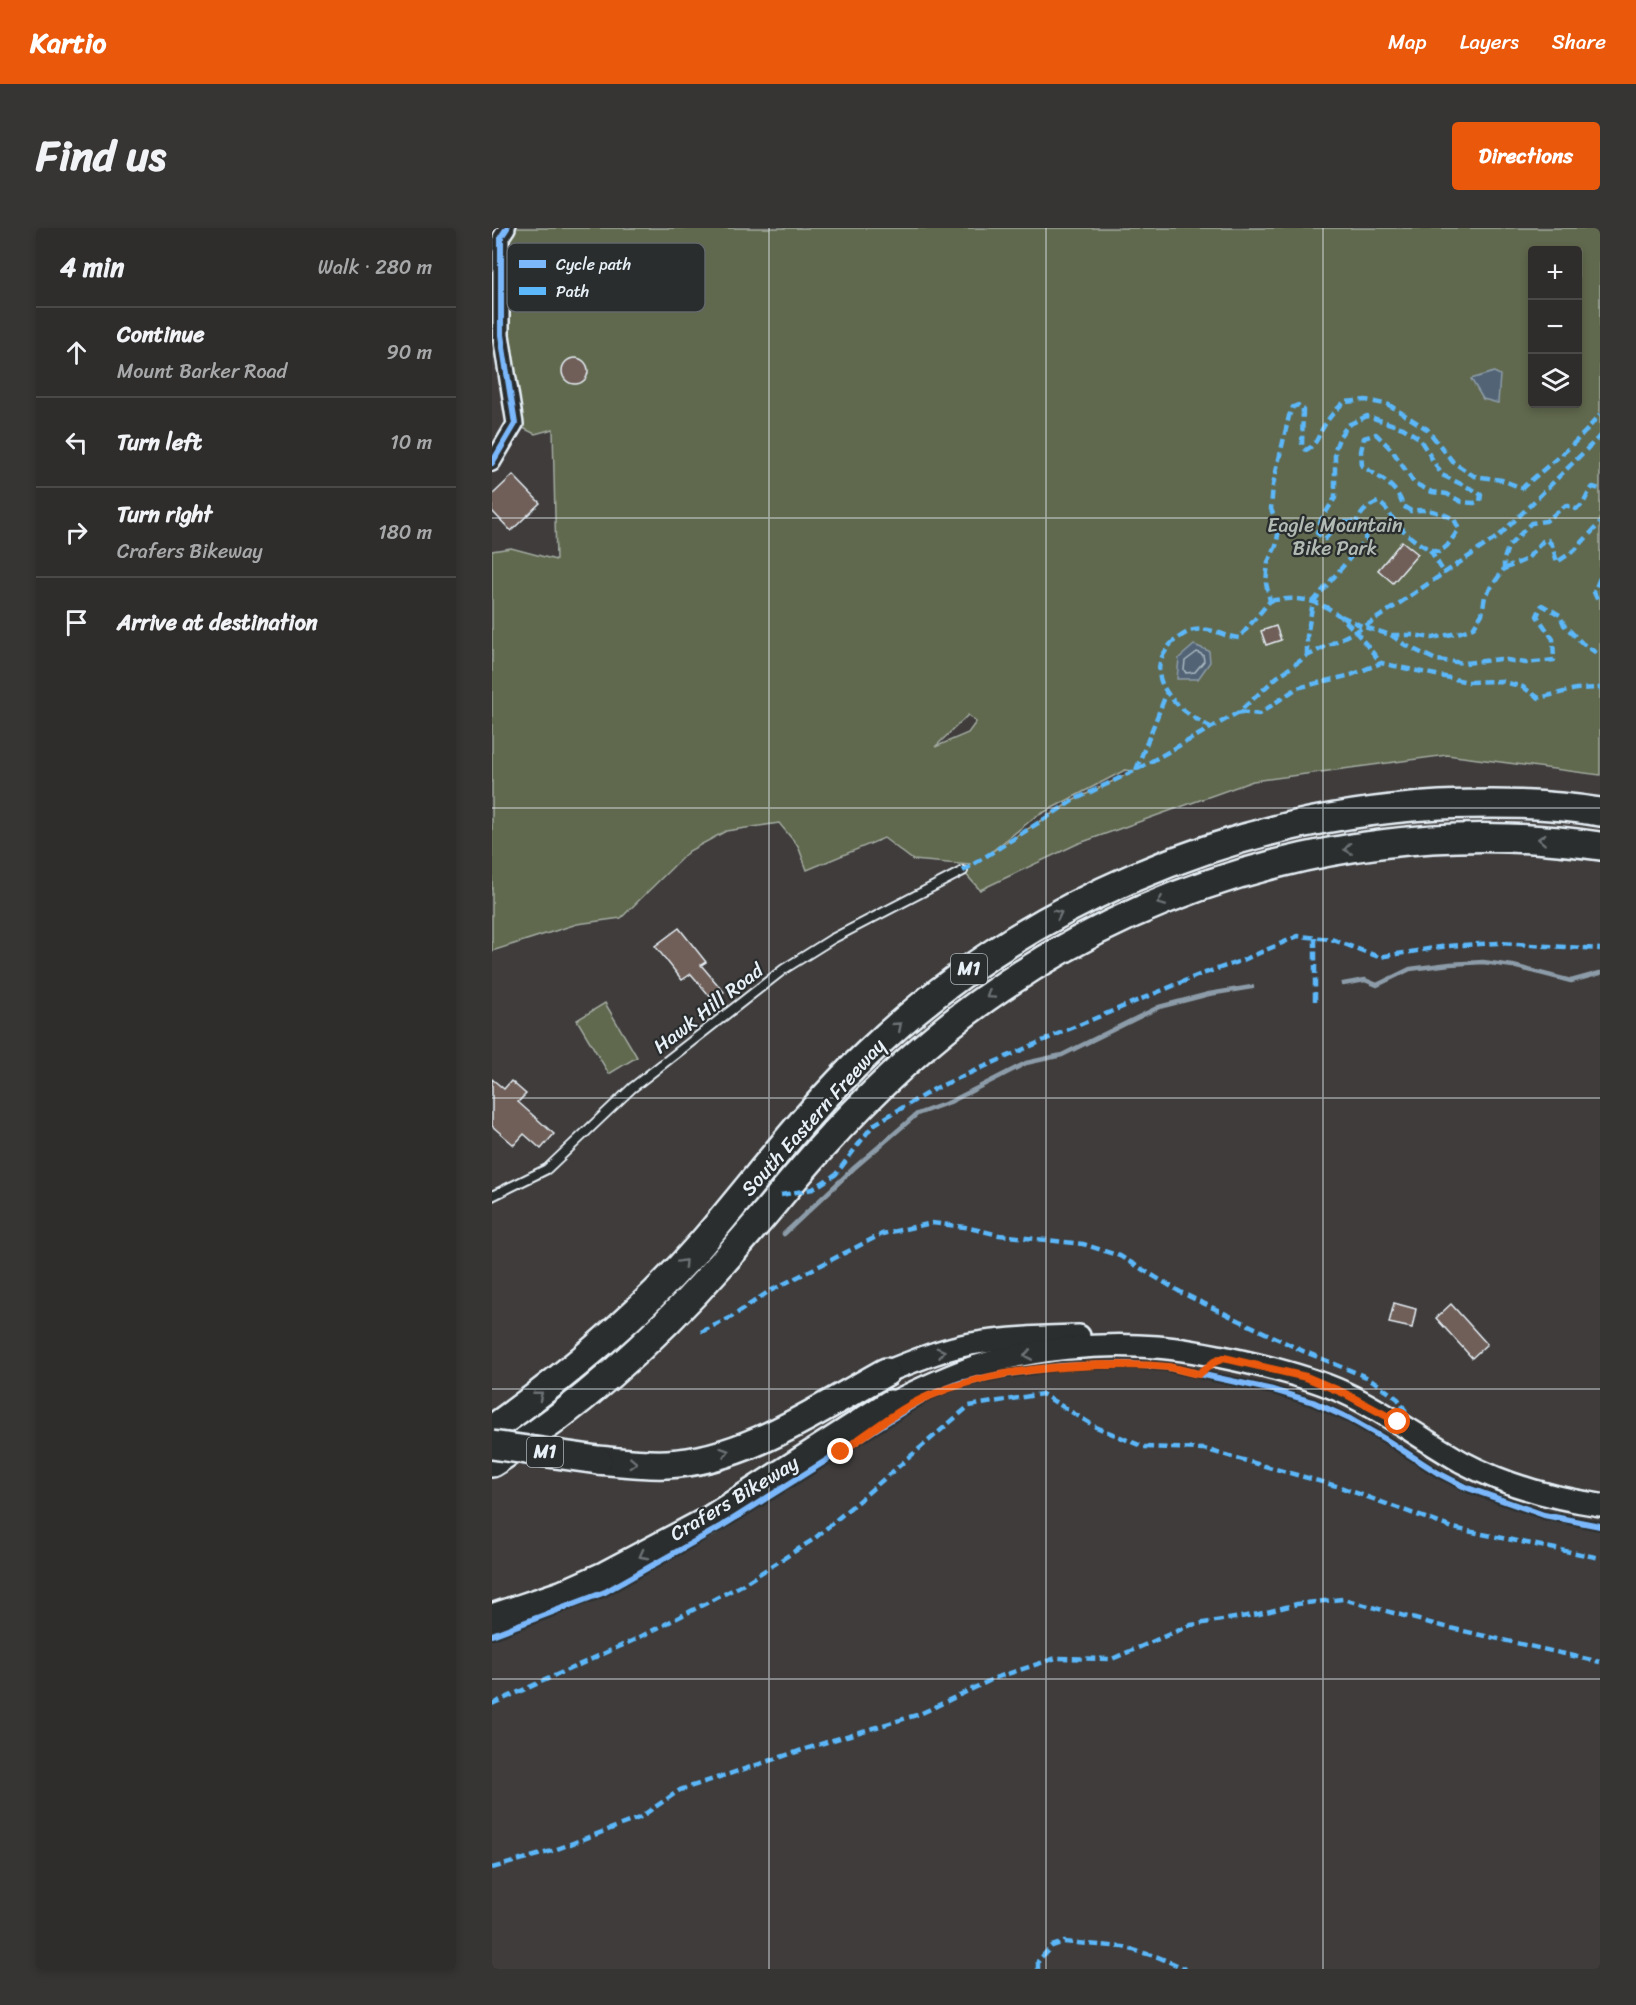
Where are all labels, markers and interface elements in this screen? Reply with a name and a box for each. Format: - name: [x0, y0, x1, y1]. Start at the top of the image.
- text: Kartio: [30, 18, 106, 67]
- text: Map: [1388, 23, 1427, 61]
- text: Layers: [1460, 23, 1519, 61]
- text: Share: [1552, 23, 1606, 61]
- text: Find us: [36, 119, 166, 193]
- button: Directions: [1452, 122, 1600, 190]
- legend: [507, 243, 705, 312]
- text: 4 min: [60, 244, 124, 290]
- map controls: [1528, 246, 1582, 408]
- button: +: [1528, 246, 1582, 300]
- text: Walk · 280 m: [318, 250, 432, 285]
- text: Cycle path: [556, 250, 631, 279]
- text: Path: [556, 277, 589, 306]
- button: −: [1528, 300, 1582, 354]
- text: Continue: [117, 315, 205, 354]
- text: 90 m: [387, 335, 432, 370]
- icon: ahead: [60, 336, 93, 369]
- text: Mount Barker Road: [117, 354, 287, 389]
- button: layers: [1528, 354, 1582, 408]
- text: Turn left: [117, 423, 202, 462]
- text: 10 m: [390, 425, 432, 460]
- icon: left: [60, 426, 93, 459]
- text: Turn right: [117, 495, 212, 534]
- park label: Eagle Mountain Bike Park: [1267, 508, 1403, 566]
- text: 180 m: [378, 515, 432, 550]
- icon: right: [60, 516, 93, 549]
- text: Crafers Bikeway: [117, 534, 263, 569]
- text: Arrive at destination: [117, 603, 318, 642]
- icon: arrive: [60, 606, 93, 639]
- one-way arrow: [1537, 833, 1546, 846]
- one-way arrow: [1343, 842, 1352, 854]
- one-way arrow: [1156, 895, 1167, 907]
- one-way arrow: [1052, 910, 1063, 922]
- street label: Hawk Hill Road: [645, 953, 772, 1063]
- road number: M1: [951, 954, 987, 984]
- one-way arrow: [986, 988, 997, 999]
- one-way arrow: [891, 1022, 902, 1033]
- street label: South Eastern Freeway: [732, 1029, 895, 1205]
- one-way arrow: [676, 1259, 687, 1270]
- one-way arrow: [935, 1347, 946, 1359]
- one-way arrow: [1024, 1348, 1034, 1361]
- one-way arrow: [533, 1391, 544, 1402]
- route start: [1384, 1408, 1410, 1434]
- road number: M1: [527, 1437, 563, 1467]
- route end: [827, 1438, 853, 1464]
- street label: Crafers Bikeway: [663, 1446, 806, 1551]
- one-way arrow: [719, 1447, 730, 1459]
- one-way arrow: [628, 1456, 637, 1469]
- one-way arrow: [639, 1548, 650, 1559]

